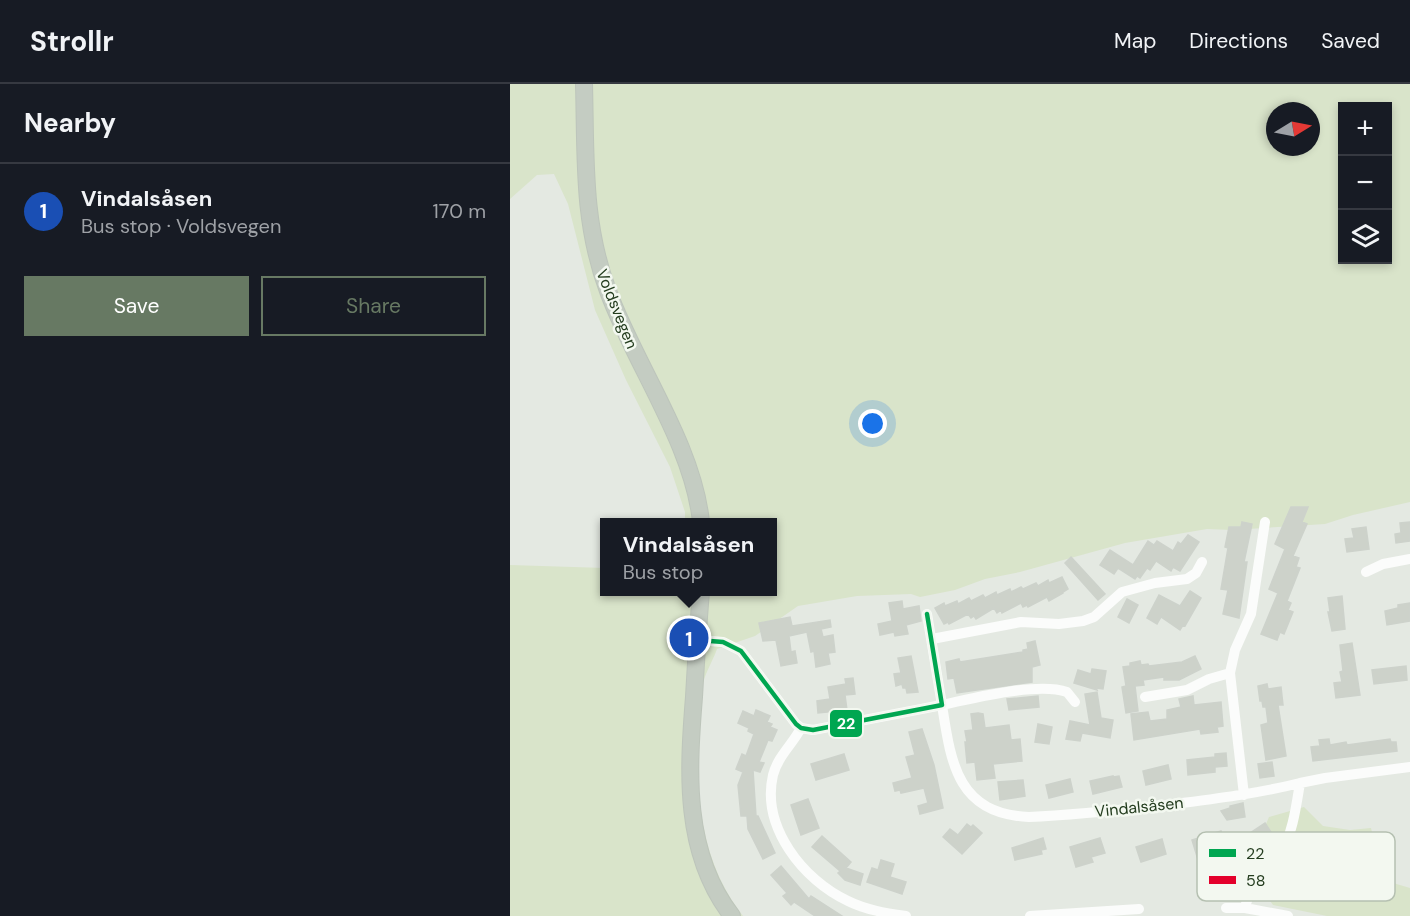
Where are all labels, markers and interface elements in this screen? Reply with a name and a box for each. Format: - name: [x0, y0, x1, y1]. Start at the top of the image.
- text: Strollr: [30, 23, 114, 60]
- text: Map: [1114, 27, 1156, 55]
- text: Directions: [1189, 27, 1288, 55]
- text: Saved: [1321, 27, 1380, 55]
- north arrow: [1266, 102, 1320, 156]
- map controls: [1338, 102, 1392, 264]
- button: +: [1338, 102, 1392, 156]
- text: Nearby: [24, 106, 116, 140]
- button: −: [1338, 156, 1392, 210]
- text: Vindalsåsen: [81, 184, 212, 213]
- text: 1: [40, 198, 47, 224]
- text: 170 m: [433, 198, 486, 224]
- button: layers: [1338, 210, 1392, 264]
- text: Bus stop · Voldsvegen: [81, 213, 281, 239]
- street label: Voldsvegen: [591, 266, 643, 352]
- button: Save: [24, 276, 249, 336]
- button: Share: [261, 276, 486, 336]
- your location: [858, 409, 887, 438]
- popup: [600, 518, 777, 596]
- text: Vindalsåsen: [623, 530, 754, 559]
- text: Bus stop: [623, 559, 703, 585]
- pin: 1: [670, 616, 708, 660]
- line badge: 22: [829, 709, 863, 738]
- text: 22: [837, 713, 855, 734]
- street label: Vindalsåsen: [1094, 792, 1184, 822]
- legend: [1197, 832, 1395, 901]
- text: 22: [1246, 843, 1264, 864]
- text: 58: [1246, 870, 1266, 891]

